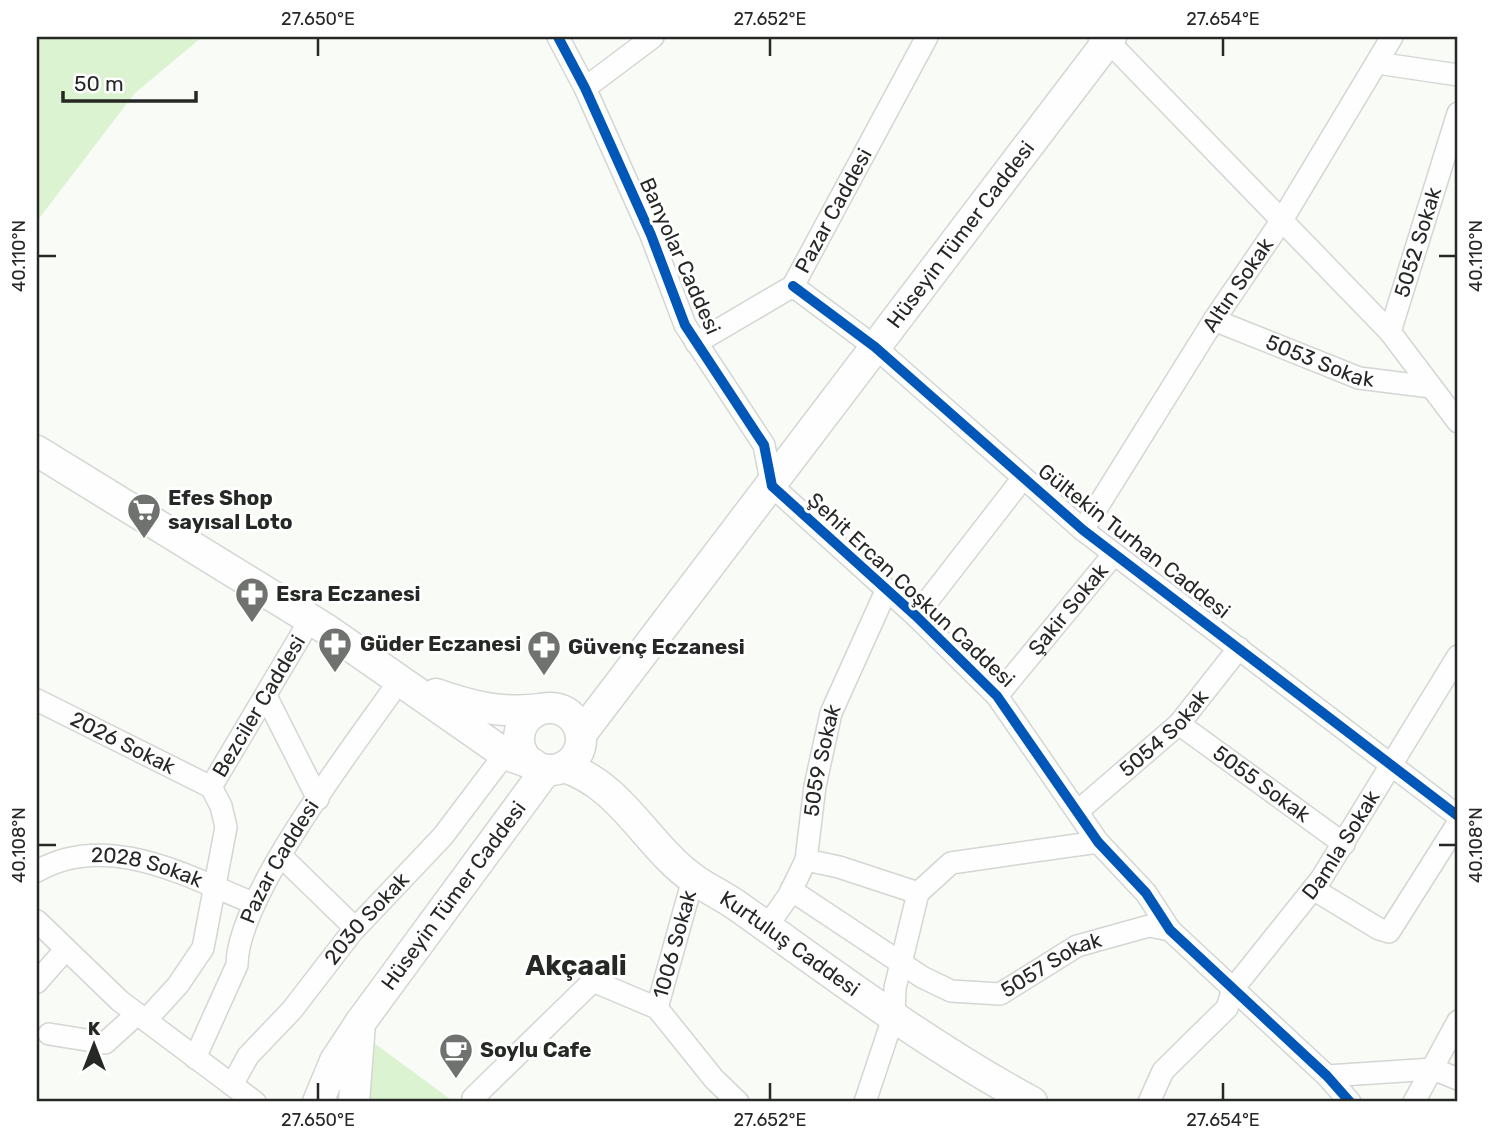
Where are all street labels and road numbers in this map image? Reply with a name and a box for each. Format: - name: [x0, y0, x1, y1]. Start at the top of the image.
- street label: Hüseyin Tümer Caddesi: [881, 136, 1039, 333]
- street label: Pazar Caddesi: [789, 144, 877, 277]
- street label: Banyolar Caddesi: [635, 174, 726, 338]
- street label: 5052 Sokak: [1389, 184, 1446, 300]
- street label: Altın Sokak: [1197, 233, 1278, 336]
- street label: 5053 Sokak: [1262, 329, 1376, 392]
- street label: Gültekin Turhan Caddesi: [1033, 458, 1235, 623]
- street label: Şehit Ercan Coşkun Caddesi: [803, 487, 1020, 692]
- street label: Şakir Sokak: [1023, 558, 1113, 660]
- street label: Bezciler Caddesi: [207, 630, 310, 781]
- street label: 5054 Sokak: [1114, 684, 1213, 782]
- street label: 5059 Sokak: [798, 700, 846, 818]
- street label: 2026 Sokak: [67, 706, 180, 779]
- street label: 5055 Sokak: [1208, 740, 1315, 827]
- street label: Damla Sokak: [1296, 785, 1385, 904]
- street label: Pazar Caddesi: [235, 795, 324, 927]
- street label: Hüseyin Tümer Caddesi: [376, 796, 531, 995]
- street label: 2028 Sokak: [91, 842, 207, 892]
- street label: 2030 Sokak: [319, 867, 414, 969]
- street label: Kurtuluş Caddesi: [716, 885, 865, 1001]
- street label: 1006 Sokak: [647, 887, 701, 1001]
- street label: 5057 Sokak: [996, 927, 1104, 1002]

